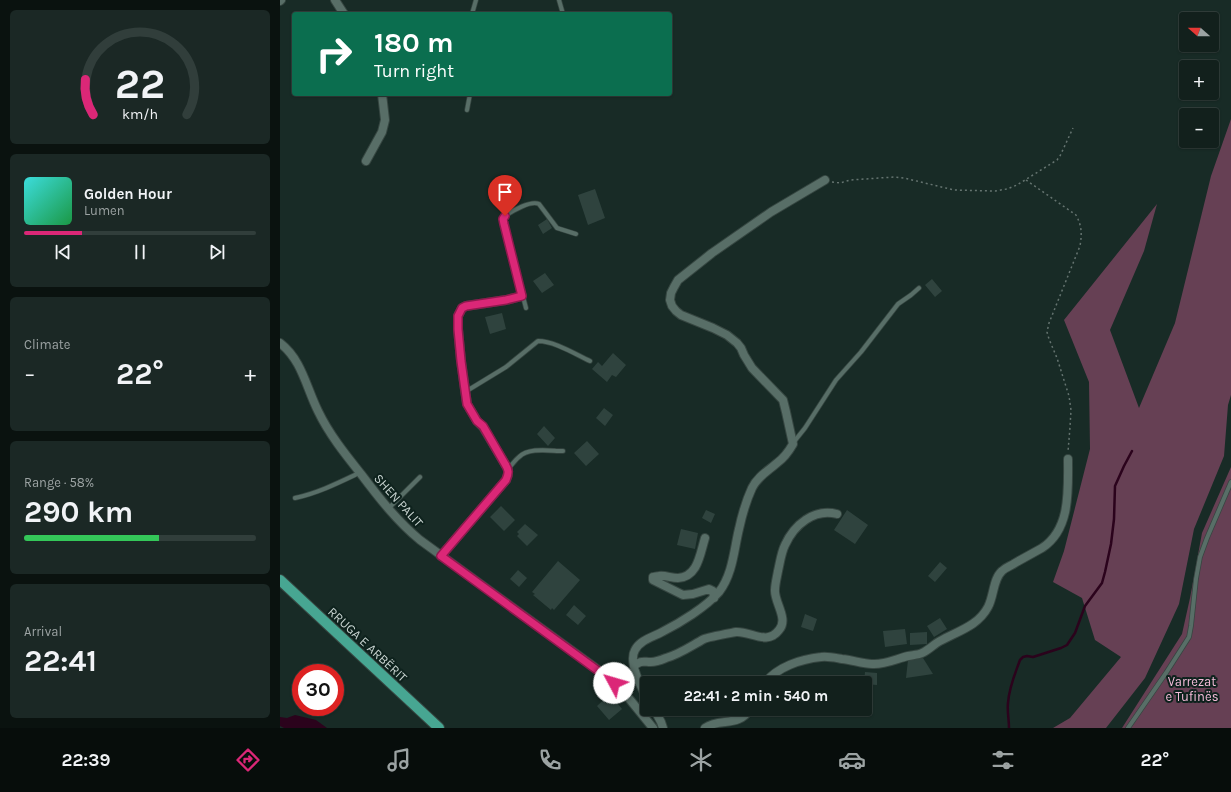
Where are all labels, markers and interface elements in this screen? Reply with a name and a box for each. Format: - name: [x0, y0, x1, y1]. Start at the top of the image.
- north arrow: [1179, 12, 1219, 52]
- map controls: [1179, 12, 1219, 148]
- text: 180 m: [374, 26, 453, 59]
- icon: right: [308, 28, 360, 80]
- text: 22: [115, 60, 165, 108]
- text: Turn right: [374, 60, 454, 82]
- button: +: [1179, 60, 1219, 100]
- text: km/h: [122, 105, 158, 122]
- button: −: [1179, 108, 1219, 148]
- pin: [488, 175, 522, 216]
- icon: arrive: [494, 181, 516, 203]
- text: Golden Hour: [84, 185, 172, 203]
- text: Lumen: [84, 203, 125, 218]
- icon: previous: [52, 241, 74, 263]
- icon: pause: [129, 241, 151, 263]
- icon: next: [206, 241, 228, 263]
- text: Climate: [24, 337, 70, 352]
- text: 22°: [116, 356, 164, 392]
- text: −: [24, 361, 36, 387]
- text: +: [244, 361, 256, 387]
- street label: SHEN PALIT: [371, 471, 427, 530]
- text: Range · 58%: [24, 475, 94, 490]
- text: 290 km: [24, 494, 133, 530]
- street label: RRUGA E ARBËRIT: [325, 603, 411, 685]
- text: Arrival: [24, 624, 62, 639]
- text: 22:41: [24, 643, 97, 679]
- position arrow: [593, 662, 635, 704]
- speed limit sign: 30: [292, 664, 344, 716]
- park label: Varrezat e Tufinës: [1166, 674, 1219, 704]
- text: 22:41 · 2 min · 540 m: [684, 687, 828, 705]
- icon: directions: [234, 746, 262, 774]
- icon: music: [385, 746, 413, 774]
- icon: phone: [536, 746, 564, 774]
- icon: climate: [687, 746, 715, 774]
- icon: car: [838, 746, 866, 774]
- icon: filters: [989, 746, 1017, 774]
- text: 22:39: [62, 749, 110, 771]
- text: 22°: [1141, 749, 1169, 771]

